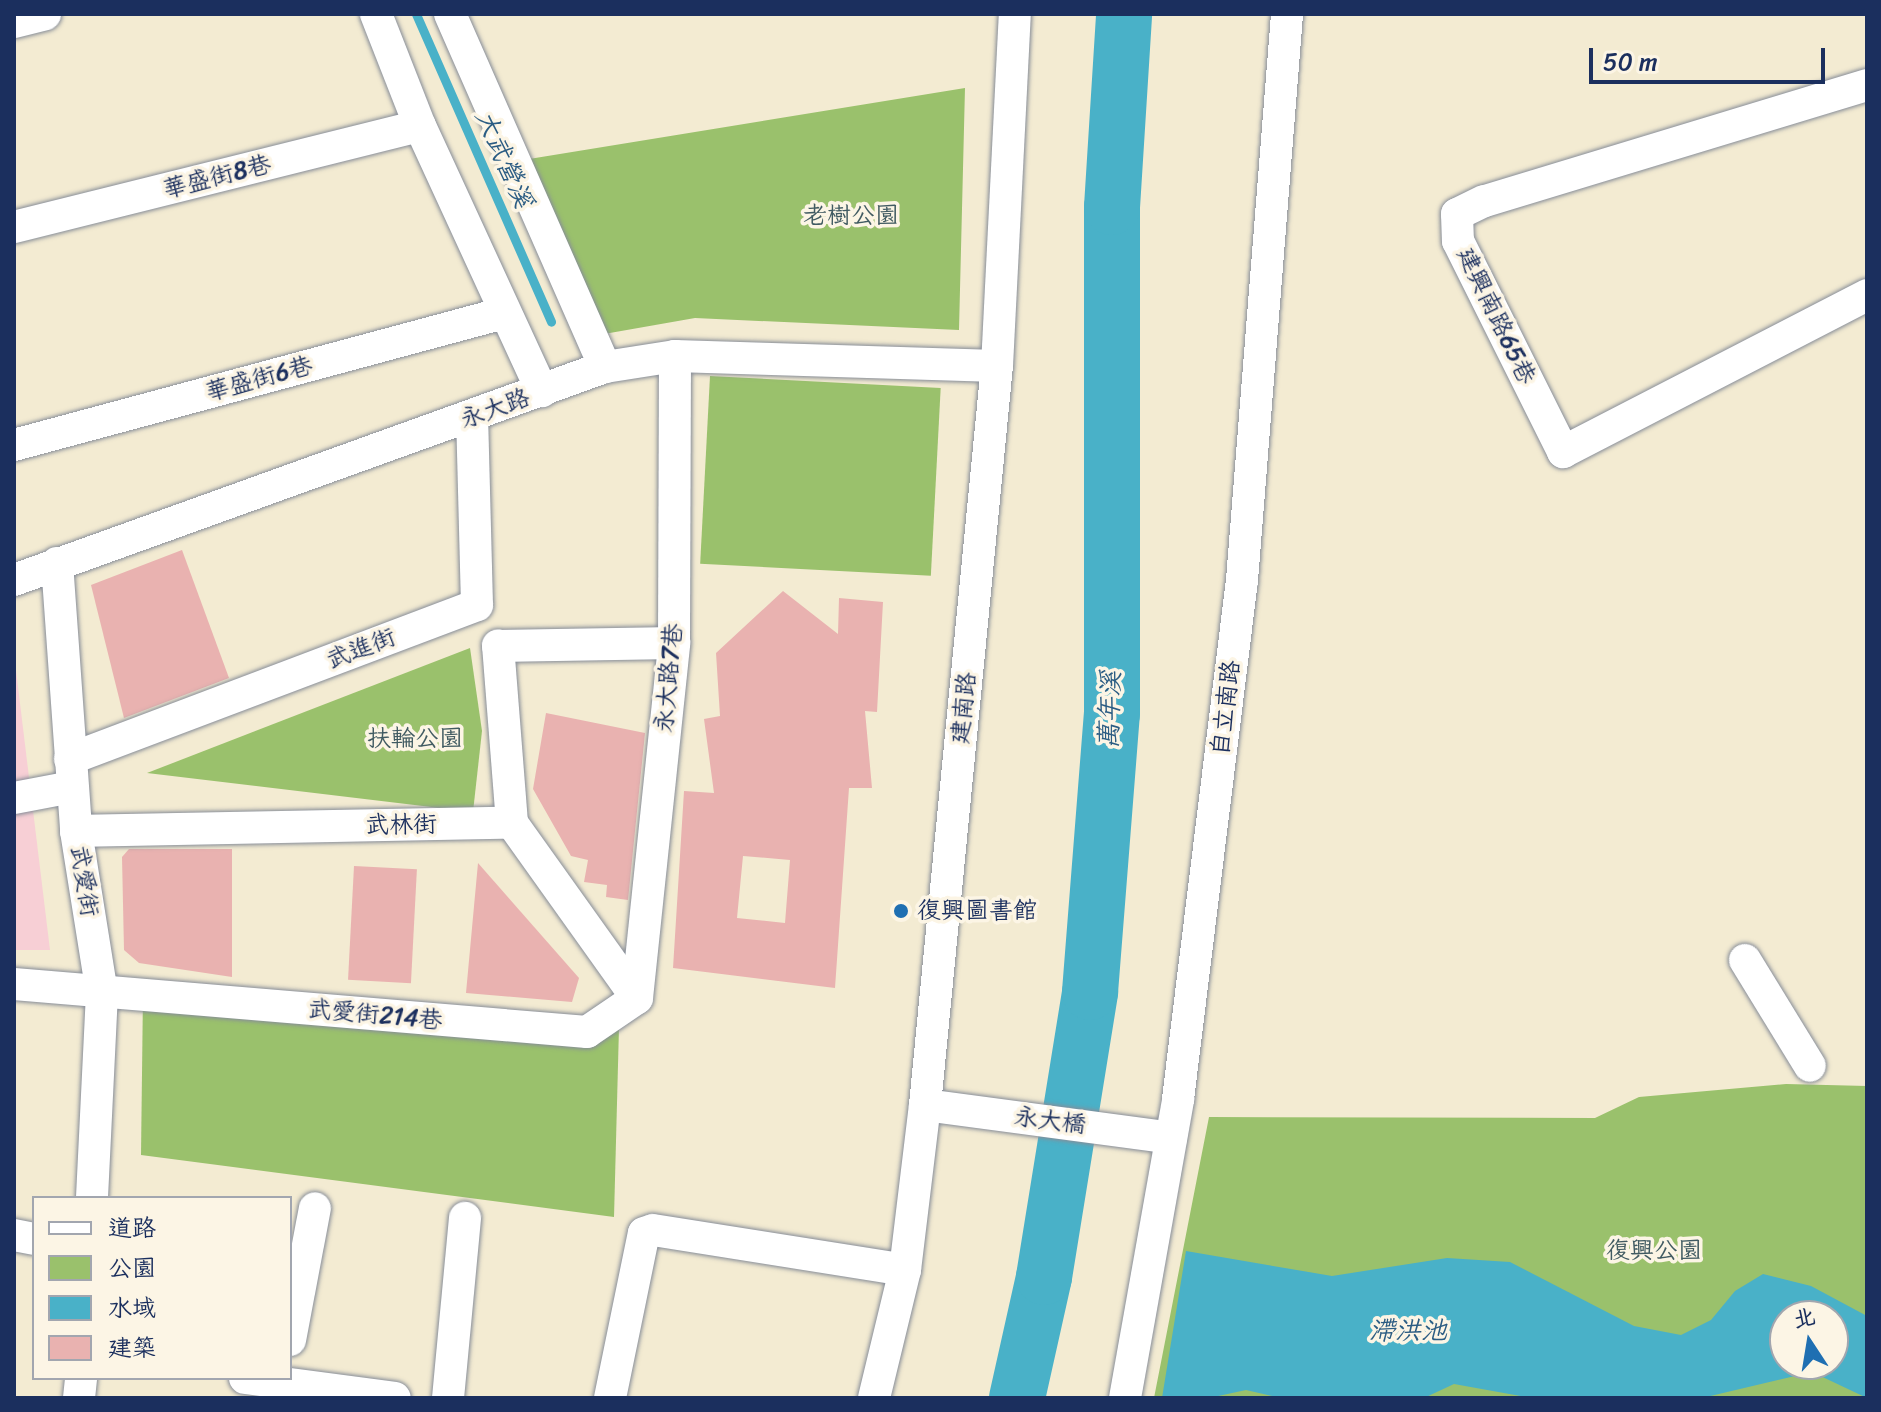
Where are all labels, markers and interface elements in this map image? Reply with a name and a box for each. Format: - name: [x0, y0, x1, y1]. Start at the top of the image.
- scale bar: [1593, 32, 1829, 82]
- text: 50 m: [1603, 41, 1658, 83]
- water label: 大武營溪: [469, 105, 539, 213]
- street label: 華盛街8巷: [160, 150, 274, 204]
- park label: 老樹公園: [803, 202, 899, 230]
- street label: 建興南路65巷: [1451, 243, 1541, 389]
- street label: 華盛街6巷: [202, 351, 316, 407]
- street label: 永大路: [456, 383, 534, 435]
- street label: 永大路7巷: [650, 622, 688, 734]
- street label: 武進街: [322, 623, 400, 675]
- street label: 自立南路: [1206, 659, 1246, 757]
- water label: 萬年溪: [1093, 670, 1127, 750]
- street label: 建南路: [946, 671, 982, 745]
- park label: 扶輪公園: [367, 725, 463, 753]
- street label: 武林街: [365, 810, 437, 840]
- street label: 武愛街: [64, 843, 104, 919]
- place label: 復興圖書館: [917, 897, 1037, 925]
- marker: 復興圖書館: [892, 902, 910, 920]
- street label: 武愛街214巷: [306, 995, 444, 1035]
- street label: 永大橋: [1013, 1102, 1087, 1140]
- legend: [32, 1196, 292, 1380]
- text: 道路: [108, 1207, 156, 1249]
- park label: 復興公園: [1606, 1237, 1702, 1265]
- text: 公園: [108, 1247, 156, 1289]
- text: 水域: [108, 1287, 156, 1329]
- text: 北: [1789, 1297, 1819, 1339]
- north arrow: [1769, 1300, 1849, 1380]
- water label: 滯洪池: [1369, 1315, 1447, 1347]
- text: 建築: [108, 1327, 156, 1369]

